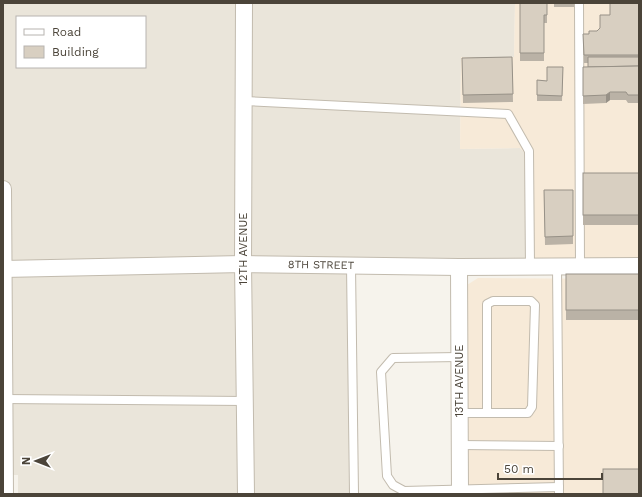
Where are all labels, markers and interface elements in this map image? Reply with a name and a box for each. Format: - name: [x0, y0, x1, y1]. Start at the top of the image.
- legend: [16, 16, 146, 68]
- text: Road: [52, 25, 81, 39]
- text: Building: [52, 45, 99, 59]
- street label: 12TH AVENUE: [237, 213, 250, 285]
- street label: 8TH STREET: [288, 258, 355, 272]
- street label: 13TH AVENUE: [453, 345, 466, 417]
- north arrow: [16, 441, 56, 481]
- scale bar: [498, 455, 602, 481]
- text: N: [20, 457, 33, 465]
- text: 50 m: [504, 462, 534, 476]

